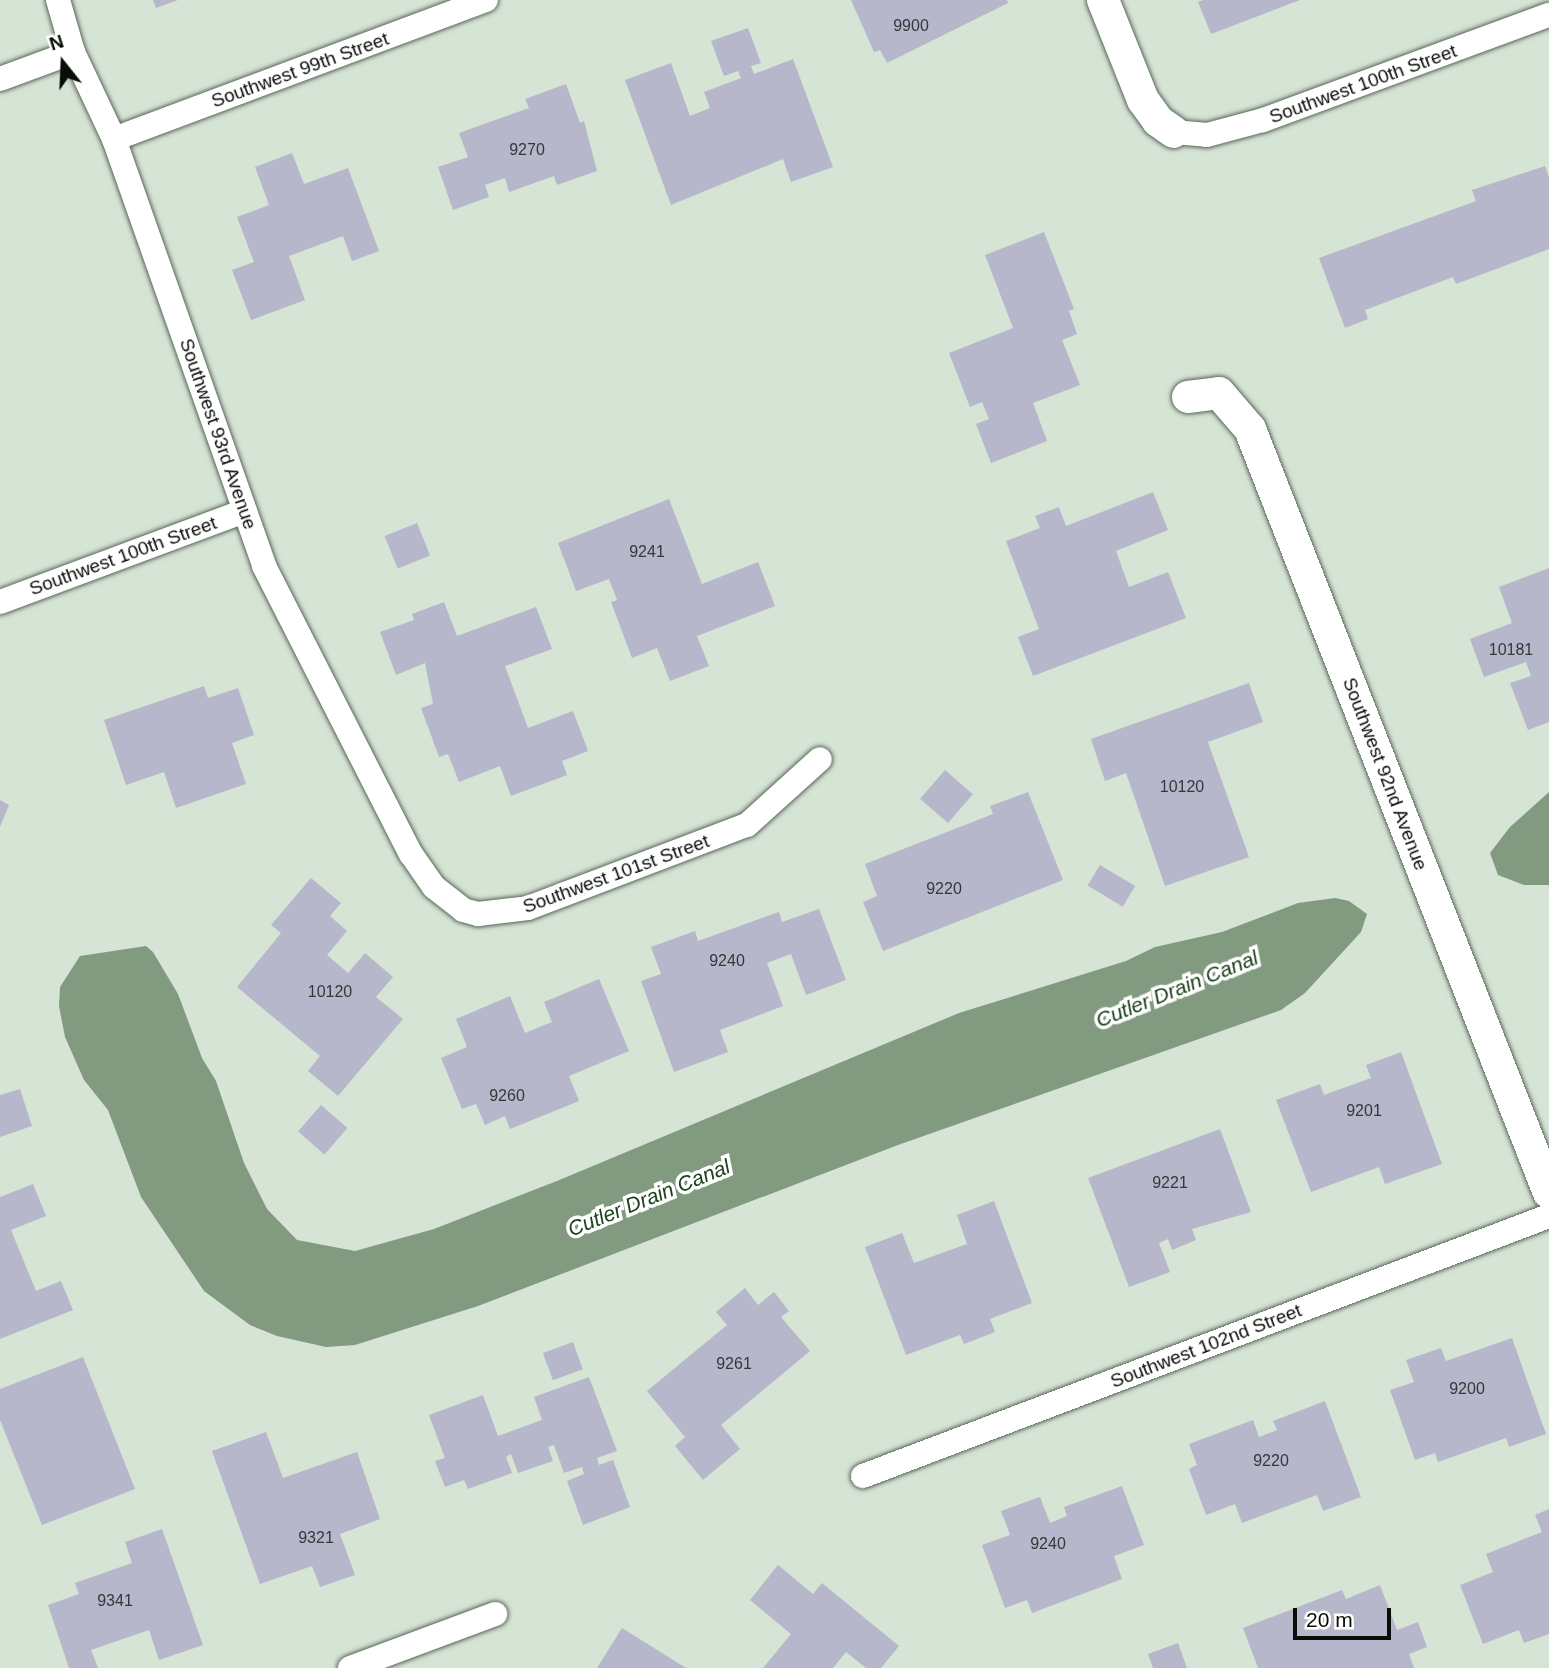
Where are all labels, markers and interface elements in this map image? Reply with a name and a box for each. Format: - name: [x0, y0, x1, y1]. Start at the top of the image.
- house number: 9900: [893, 16, 929, 36]
- street label: Southwest 99th Street: [208, 27, 392, 113]
- north arrow: [28, 28, 98, 98]
- text: N: [47, 30, 66, 55]
- street label: Southwest 100th Street: [1266, 40, 1460, 128]
- house number: 9270: [509, 140, 545, 160]
- street label: Southwest 93rd Avenue: [174, 335, 262, 533]
- street label: Southwest 100th Street: [26, 512, 220, 600]
- house number: 9241: [629, 542, 665, 562]
- house number: 10181: [1489, 640, 1533, 660]
- street label: Southwest 92nd Avenue: [1338, 674, 1432, 874]
- house number: 10120: [1160, 777, 1204, 797]
- street label: Southwest 101st Street: [520, 830, 712, 918]
- house number: 9220: [926, 879, 962, 899]
- water label: Cutler Drain Canal: [1092, 945, 1262, 1033]
- house number: 9240: [709, 951, 745, 971]
- house number: 10120: [308, 982, 352, 1002]
- house number: 9260: [489, 1086, 525, 1106]
- house number: 9201: [1346, 1101, 1382, 1121]
- water label: Cutler Drain Canal: [564, 1154, 734, 1242]
- house number: 9221: [1152, 1173, 1188, 1193]
- street label: Southwest 102nd Street: [1107, 1299, 1305, 1393]
- house number: 9261: [716, 1354, 752, 1374]
- house number: 9200: [1449, 1379, 1485, 1399]
- house number: 9220: [1253, 1451, 1289, 1471]
- house number: 9321: [298, 1528, 334, 1548]
- house number: 9240: [1030, 1534, 1066, 1554]
- house number: 9341: [97, 1591, 133, 1611]
- scale bar: [1297, 1594, 1395, 1638]
- text: 20 m: [1306, 1608, 1353, 1631]

